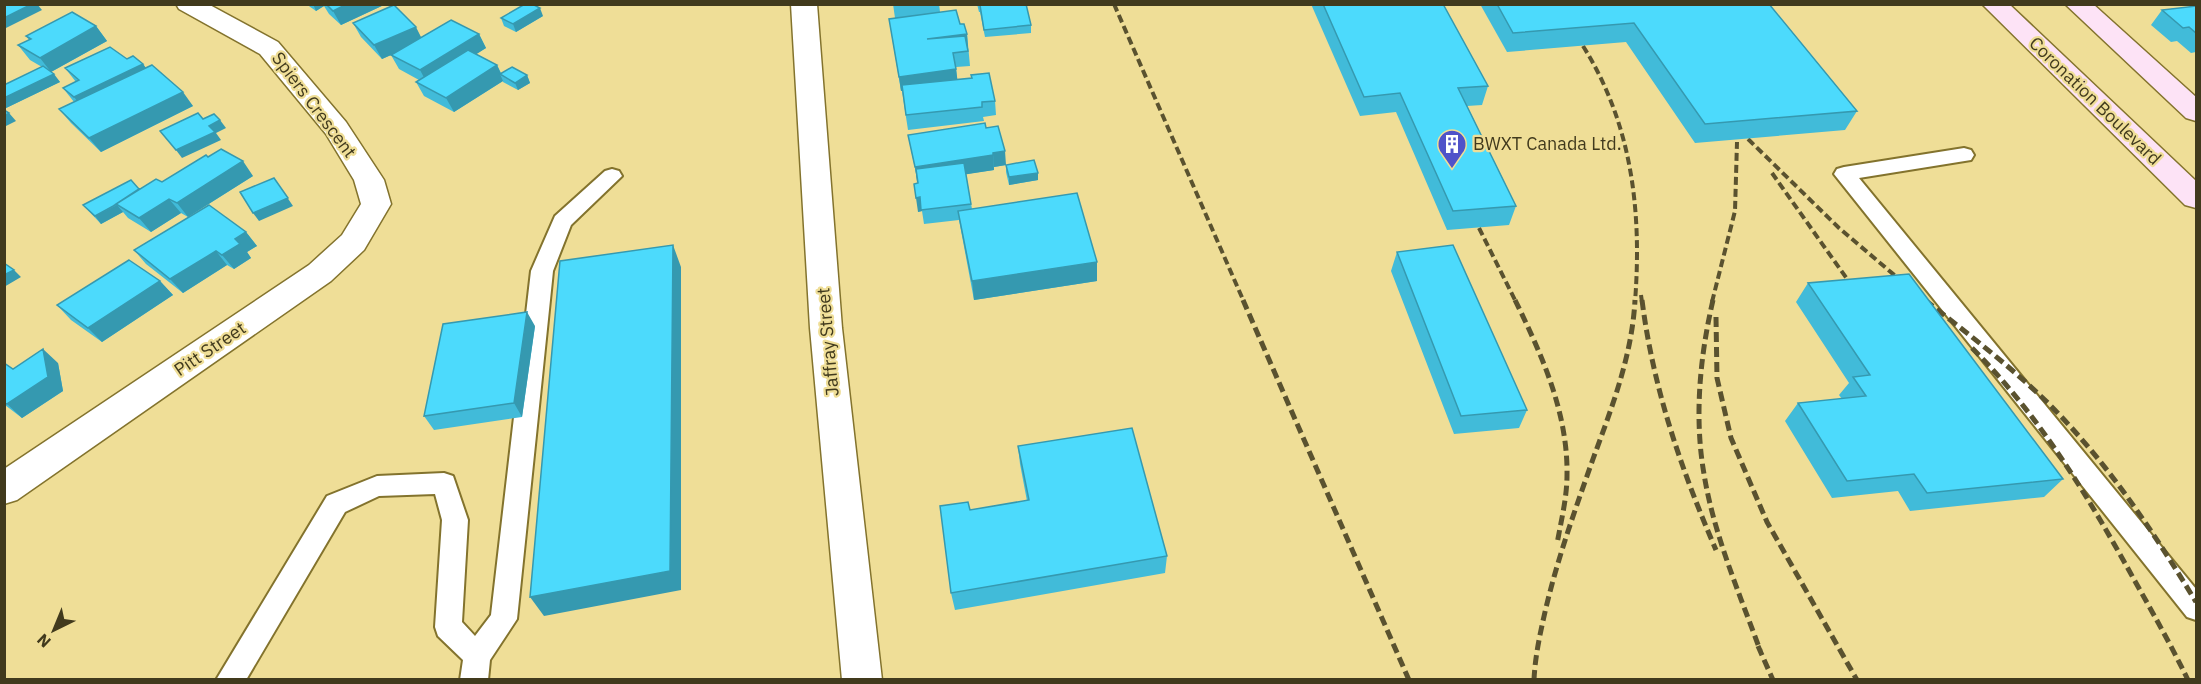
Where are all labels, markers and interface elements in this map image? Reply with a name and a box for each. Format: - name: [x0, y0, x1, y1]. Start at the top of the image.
- street label: Coronation Boulevard: [2024, 32, 2166, 170]
- street label: Spiers Crescent: [267, 47, 362, 162]
- building icon: BWXT Canada Ltd.: [1436, 128, 1468, 170]
- place label: BWXT Canada Ltd.: [1473, 132, 1622, 155]
- street label: Jaffray Street: [811, 287, 844, 397]
- street label: Pitt Street: [169, 316, 250, 381]
- north arrow: [24, 600, 84, 660]
- text: N: [33, 630, 55, 652]

